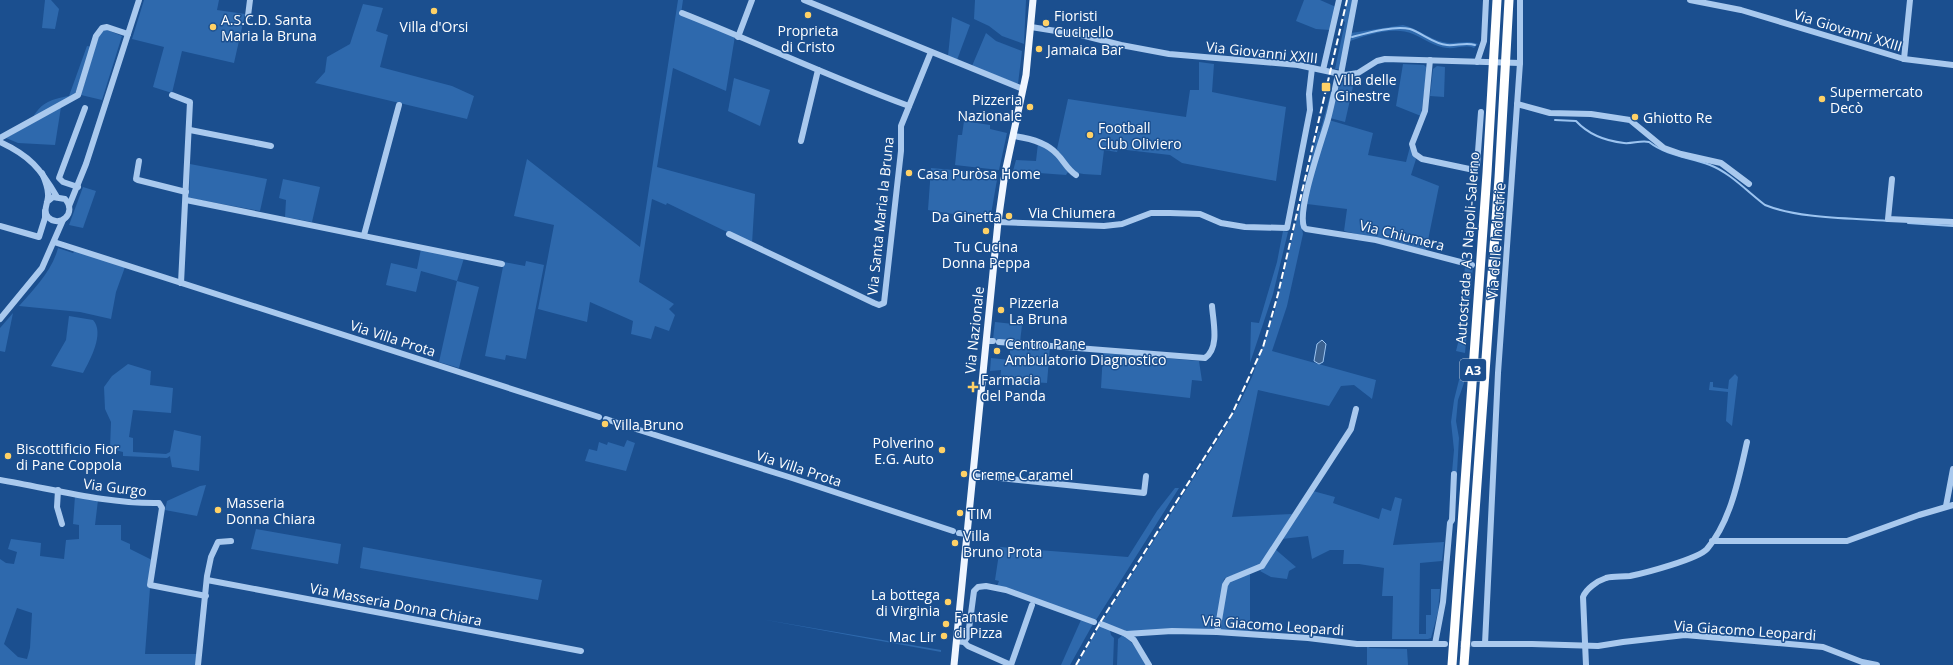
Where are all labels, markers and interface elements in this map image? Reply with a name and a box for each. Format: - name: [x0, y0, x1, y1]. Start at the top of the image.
- street label: Via Giovanni XXIII: [1791, 4, 1905, 56]
- marker: Villa d'Orsi: [429, 6, 439, 16]
- place label: Fioristi Cucinello: [1054, 6, 1114, 41]
- place label: A.S.C.D. Santa Maria la Bruna: [221, 10, 317, 45]
- marker: Proprieta di Cristo: [803, 10, 813, 20]
- place label: Villa d'Orsi: [400, 17, 468, 36]
- marker: Fioristi Cucinello: [1041, 18, 1051, 28]
- place label: Proprieta di Cristo: [777, 21, 839, 56]
- marker: A.S.C.D. Santa Maria la Bruna: [208, 22, 218, 32]
- street label: Via Giovanni XXIII: [1205, 37, 1319, 67]
- place label: Jamaica Bar: [1045, 40, 1124, 59]
- marker: Jamaica Bar: [1034, 44, 1044, 54]
- place label: Villa delle Ginestre: [1335, 70, 1397, 105]
- marker: Villa delle Ginestre: [1320, 81, 1332, 93]
- place label: Supermercato Decò: [1830, 82, 1923, 117]
- place label: Pizzeria Nazionale: [957, 90, 1022, 125]
- marker: Supermercato Decò: [1817, 94, 1827, 104]
- marker: Pizzeria Nazionale: [1025, 102, 1035, 112]
- place label: Ghiotto Re: [1643, 108, 1712, 127]
- marker: Ghiotto Re: [1630, 112, 1640, 122]
- place label: Football Club Oliviero: [1098, 118, 1182, 153]
- marker: Football Club Oliviero: [1085, 130, 1095, 140]
- street label: Via Santa Maria la Bruna: [862, 136, 898, 296]
- street label: Autostrada A3 Napoli-Salerno: [1451, 151, 1483, 345]
- place label: Casa Puròsa Home: [917, 164, 1041, 183]
- marker: Casa Puròsa Home: [904, 168, 914, 178]
- street label: Via delle Industrie: [1482, 182, 1510, 300]
- street label: Via Chiumera: [1028, 203, 1116, 222]
- place label: Da Ginetta: [932, 207, 1001, 226]
- marker: Da Ginetta: [1004, 211, 1014, 221]
- street label: Via Chiumera: [1357, 215, 1447, 255]
- marker: Tu Cucina Donna Peppa: [981, 226, 991, 236]
- place label: Tu Cucina Donna Peppa: [942, 237, 1030, 272]
- street label: Via Nazionale: [960, 285, 988, 375]
- place label: Pizzeria La Bruna: [1009, 293, 1067, 328]
- marker: Pizzeria La Bruna: [996, 305, 1006, 315]
- street label: Via Villa Prota: [348, 315, 438, 361]
- place label: Centro Pane Ambulatorio Diagnostico: [1005, 334, 1166, 369]
- marker: Centro Pane Ambulatorio Diagnostico: [992, 346, 1002, 356]
- road number: A3: [1460, 359, 1486, 381]
- place label: Farmacia del Panda: [981, 370, 1046, 405]
- marker: Farmacia del Panda: [968, 382, 978, 392]
- place label: Villa Bruno: [613, 415, 684, 434]
- marker: Villa Bruno: [600, 419, 610, 429]
- place label: Polverino E.G. Auto: [873, 433, 934, 468]
- place label: Biscottificio Fior di Pane Coppola: [16, 439, 122, 474]
- street label: Via Villa Prota: [754, 445, 844, 491]
- marker: Polverino E.G. Auto: [937, 445, 947, 455]
- marker: Biscottificio Fior di Pane Coppola: [3, 451, 13, 461]
- place label: Creme Caramel: [972, 465, 1073, 484]
- marker: Creme Caramel: [959, 469, 969, 479]
- street label: Via Gurgo: [82, 474, 148, 500]
- place label: Masseria Donna Chiara: [226, 493, 315, 528]
- place label: TIM: [968, 504, 992, 523]
- marker: Masseria Donna Chiara: [213, 505, 223, 515]
- marker: TIM: [955, 508, 965, 518]
- place label: Villa Bruno Prota: [963, 526, 1042, 561]
- marker: Villa Bruno Prota: [950, 538, 960, 548]
- street label: Via Masseria Donna Chiara: [308, 578, 484, 630]
- place label: La bottega di Virginia: [871, 585, 940, 620]
- marker: La bottega di Virginia: [943, 597, 953, 607]
- place label: Fantasie di Pizza: [954, 607, 1009, 642]
- street label: Via Giacomo Leopardi: [1201, 611, 1345, 639]
- street label: Via Giacomo Leopardi: [1673, 616, 1817, 644]
- marker: Fantasie di Pizza: [941, 619, 951, 629]
- place label: Mac Lir: [889, 627, 936, 646]
- marker: Mac Lir: [939, 631, 949, 641]

